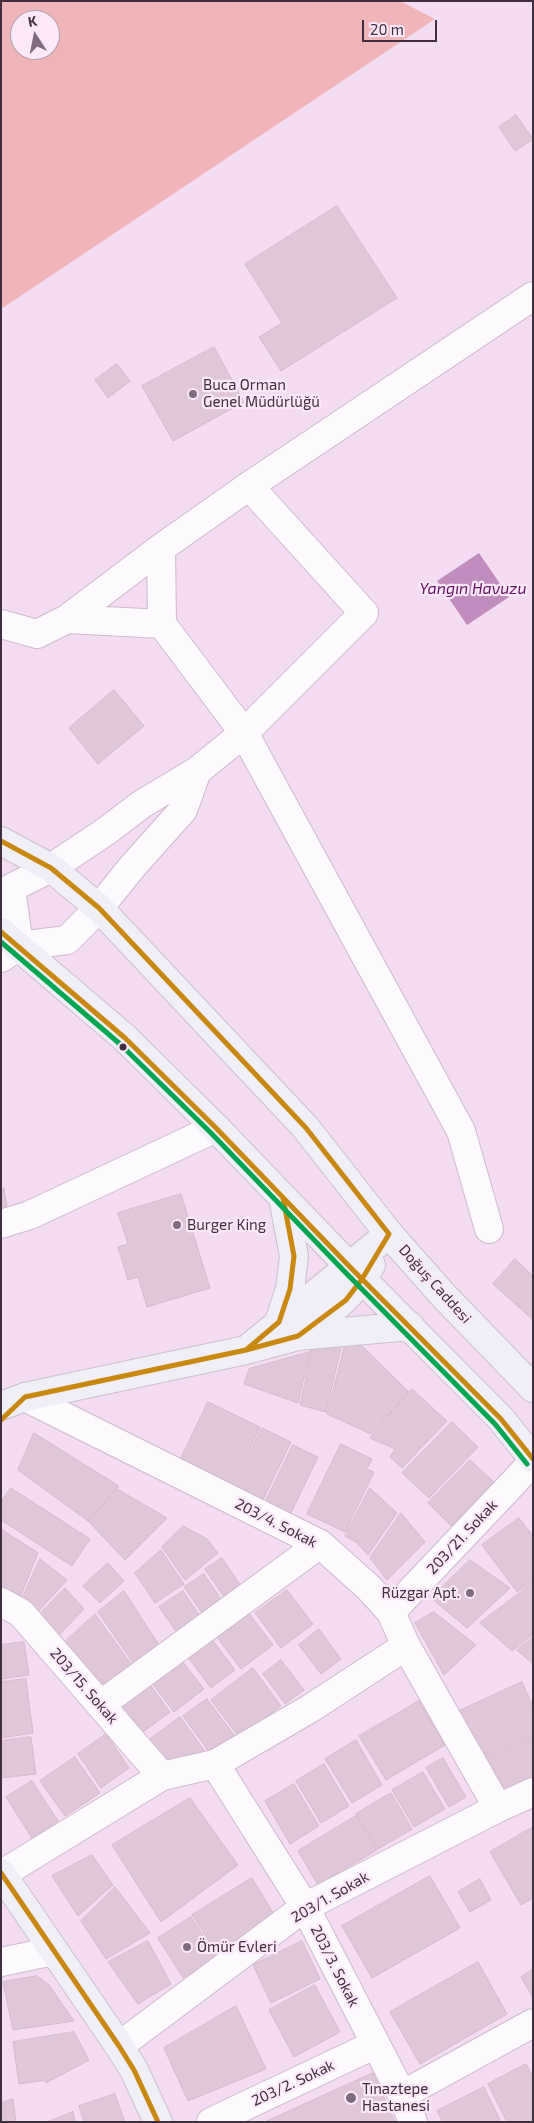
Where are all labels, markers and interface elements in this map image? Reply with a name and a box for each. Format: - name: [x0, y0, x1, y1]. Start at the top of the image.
- north arrow: [10, 10, 60, 60]
- scale bar: [364, 10, 439, 42]
- text: K: [26, 12, 38, 30]
- text: 20 m: [370, 20, 404, 38]
- place label: Buca Orman Genel Müdürlüğü: [203, 376, 320, 411]
- marker: Buca Orman Genel Müdürlüğü: [187, 388, 199, 400]
- water label: Yangın Havuzu: [420, 579, 526, 599]
- unlabelled marker: [118, 1042, 128, 1052]
- place label: Burger King: [187, 1216, 266, 1234]
- marker: Burger King: [171, 1219, 183, 1231]
- street label: Doğuş Caddesi: [395, 1241, 475, 1327]
- street label: 203/4. Sokak: [232, 1495, 320, 1551]
- street label: 203/21. Sokak: [423, 1496, 501, 1578]
- place label: Rüzgar Apt.: [381, 1584, 460, 1602]
- marker: Rüzgar Apt.: [464, 1587, 476, 1599]
- street label: 203/15. Sokak: [46, 1644, 122, 1728]
- street label: 203/1. Sokak: [288, 1868, 372, 1926]
- street label: 203/3. Sokak: [307, 1922, 363, 2010]
- place label: Ömür Evleri: [197, 1938, 277, 1956]
- marker: Ömür Evleri: [181, 1941, 193, 1953]
- street label: 203/2. Sokak: [249, 2056, 337, 2110]
- place label: Tınaztepe Hastanesi: [362, 2080, 430, 2115]
- marker: Tınaztepe Hastanesi: [344, 2091, 358, 2105]

